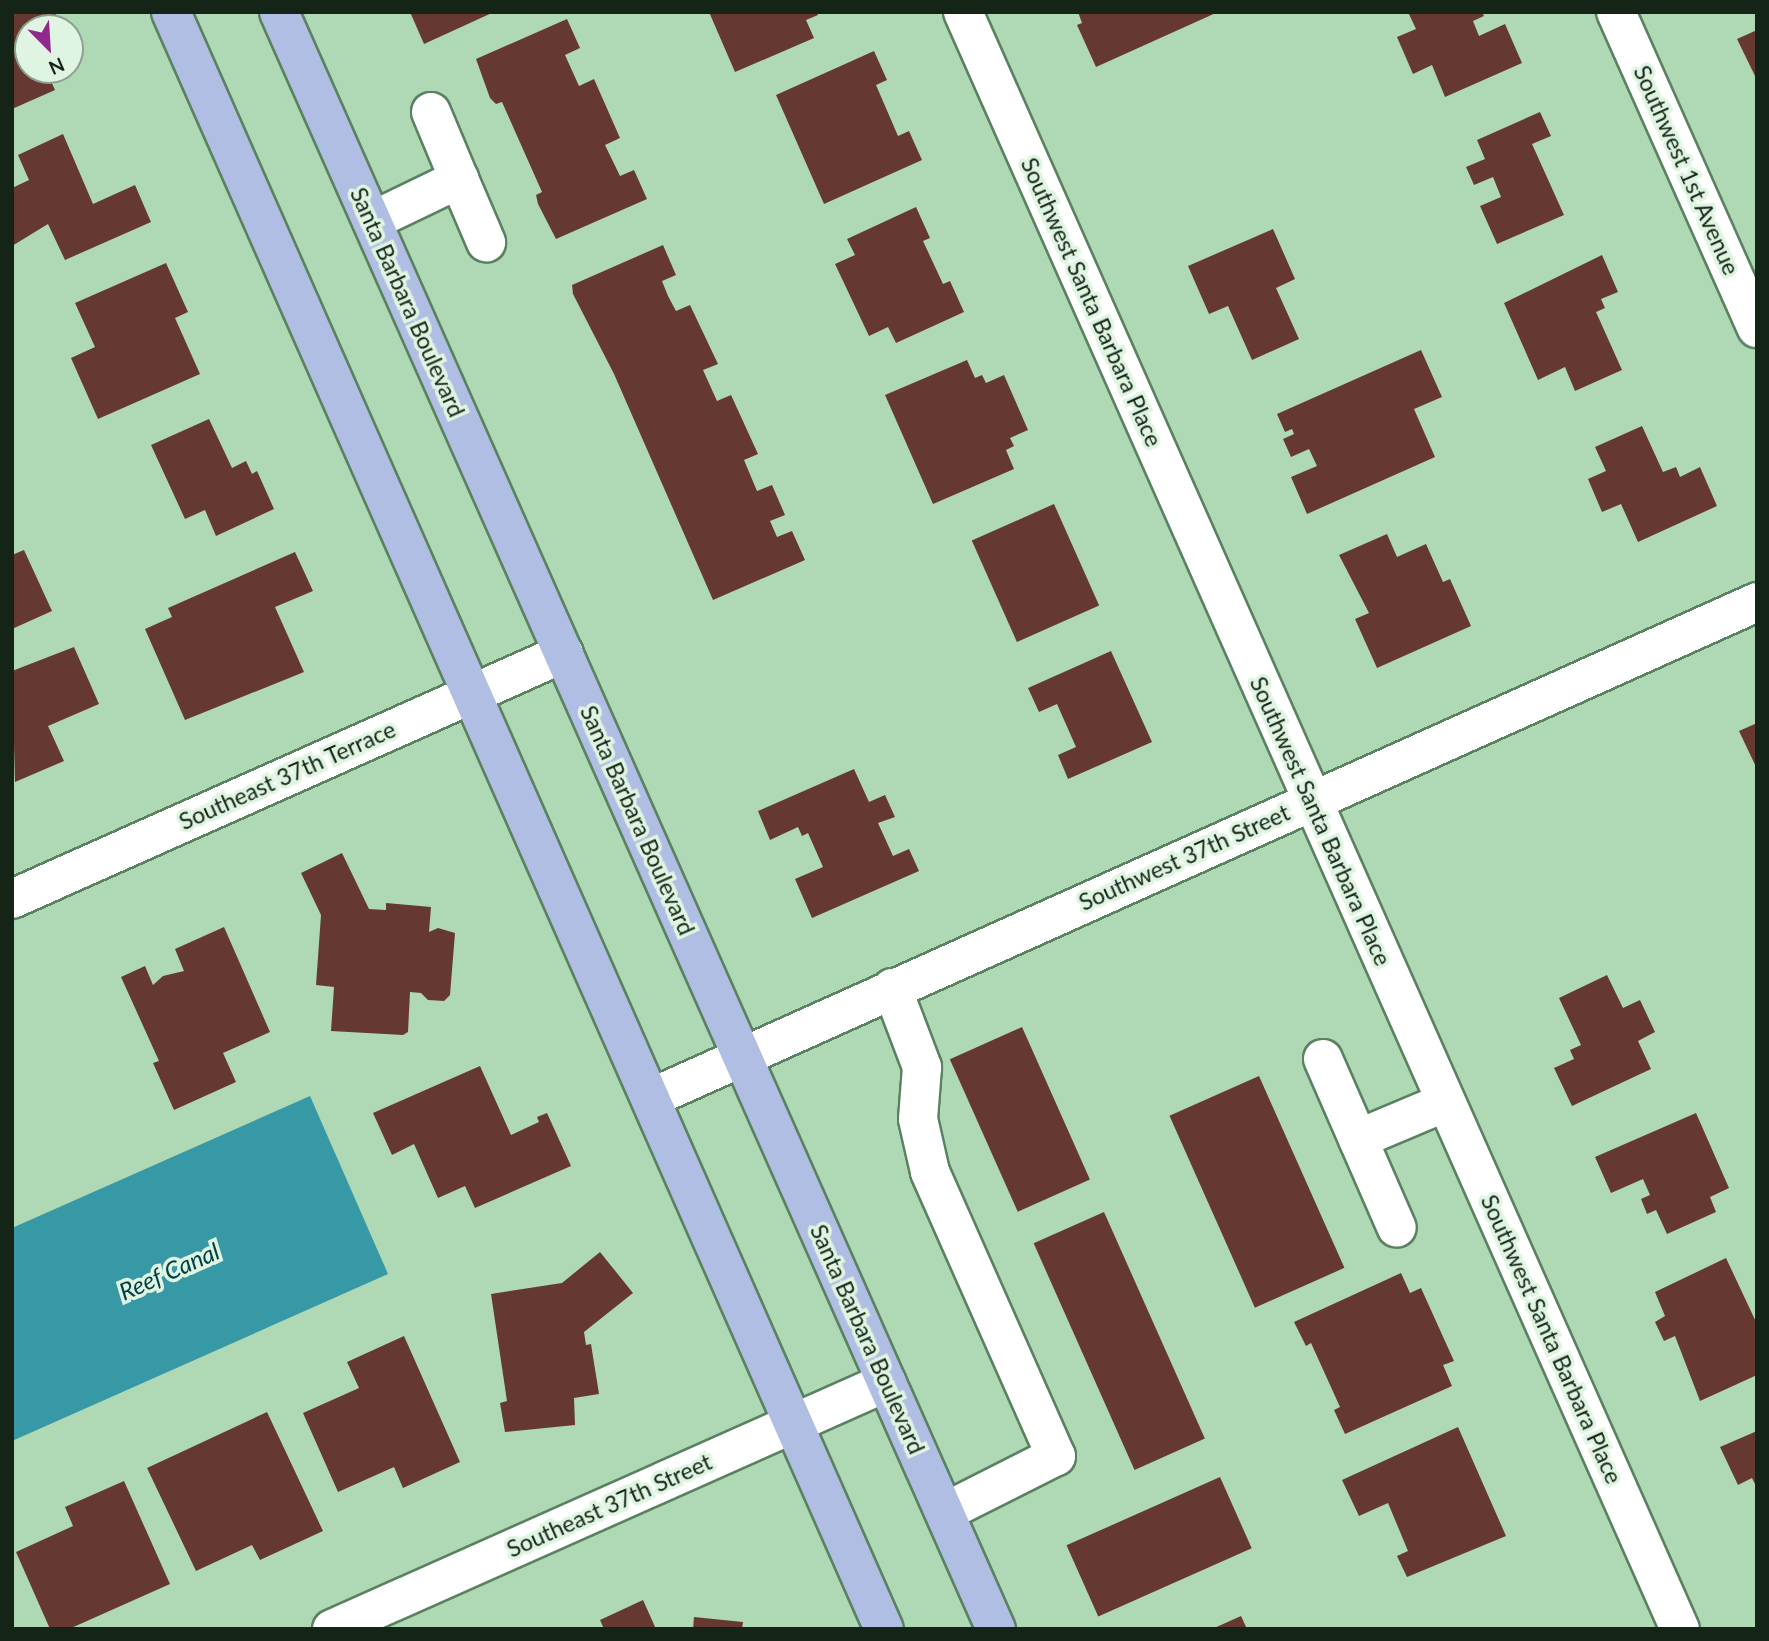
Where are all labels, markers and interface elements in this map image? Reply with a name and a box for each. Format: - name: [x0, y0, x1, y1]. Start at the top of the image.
- north arrow: [14, 14, 84, 84]
- text: N: [46, 53, 68, 80]
- street label: Southwest 1st Avenue: [1628, 61, 1746, 279]
- street label: Southwest Santa Barbara Place: [1016, 153, 1168, 451]
- street label: Santa Barbara Boulevard: [345, 183, 471, 421]
- street label: Southwest Santa Barbara Place: [1245, 672, 1397, 970]
- street label: Santa Barbara Boulevard: [575, 701, 701, 939]
- street label: Southeast 37th Terrace: [174, 715, 400, 835]
- street label: Southwest 37th Street: [1074, 798, 1294, 916]
- street label: Southwest Santa Barbara Place: [1476, 1190, 1628, 1488]
- street label: Santa Barbara Boulevard: [805, 1220, 931, 1458]
- water label: Reef Canal: [114, 1236, 224, 1306]
- street label: Southeast 37th Street: [502, 1447, 716, 1563]

